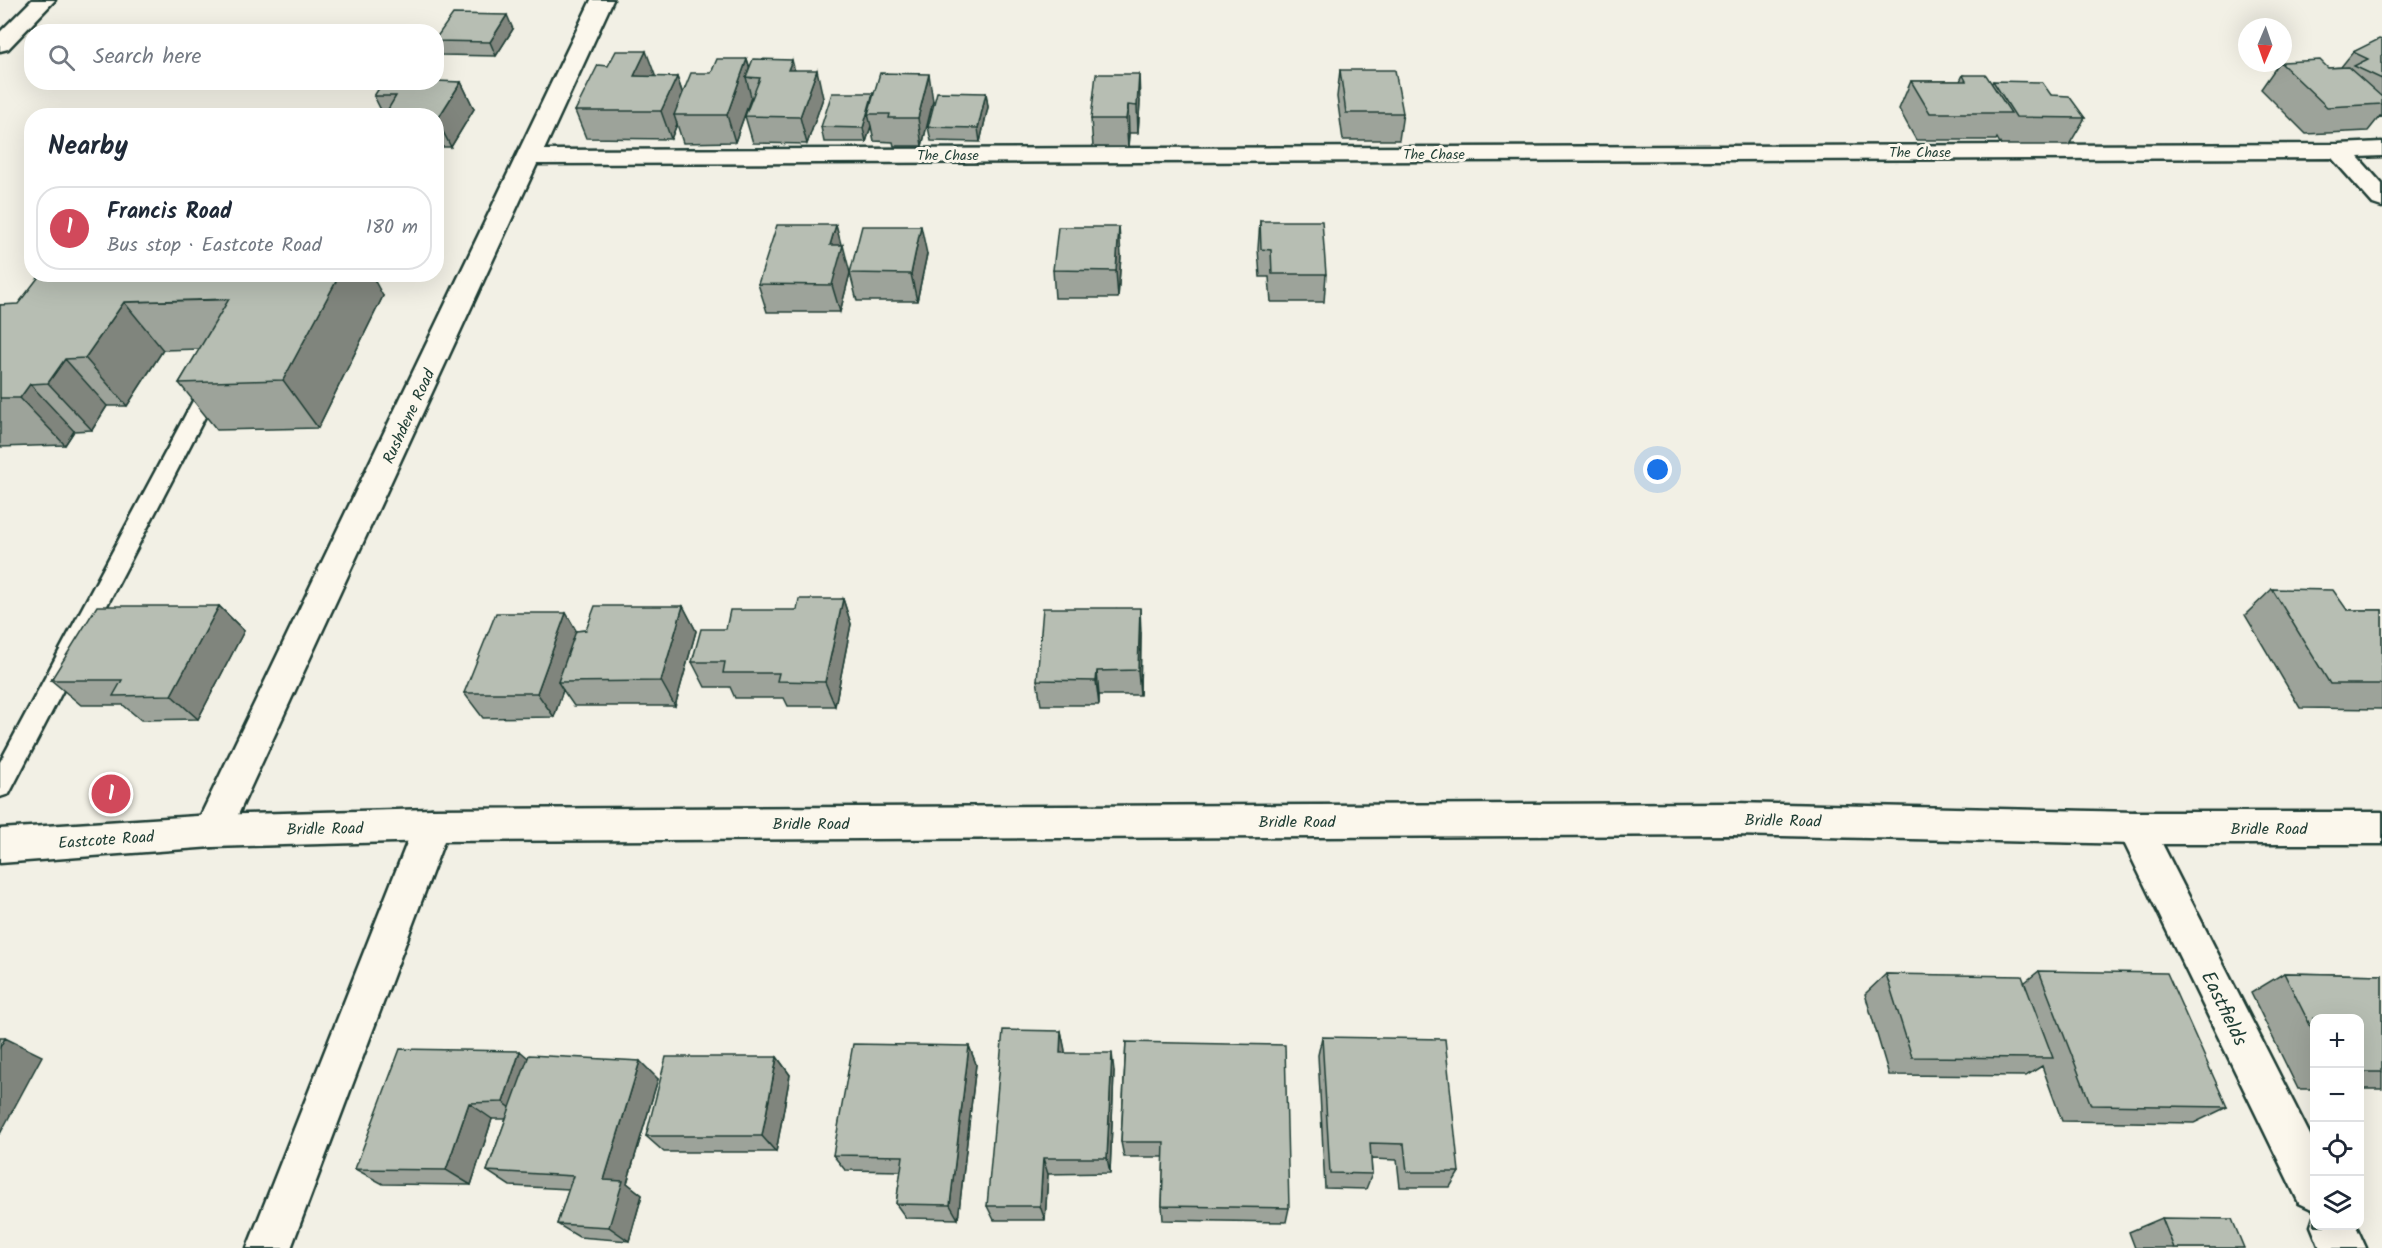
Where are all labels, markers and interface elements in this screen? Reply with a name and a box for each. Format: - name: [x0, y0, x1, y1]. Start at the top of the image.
- north arrow: [2238, 18, 2292, 72]
- search box: [24, 24, 444, 90]
- text: Search here: [93, 40, 201, 75]
- icon: search: [45, 41, 78, 74]
- text: Nearby: [48, 126, 128, 168]
- street label: The Chase: [1889, 142, 1952, 164]
- street label: The Chase: [1403, 144, 1466, 166]
- street label: The Chase: [917, 145, 980, 167]
- text: Francis Road: [107, 195, 232, 230]
- text: 1: [66, 212, 73, 244]
- text: 180 m: [366, 212, 418, 244]
- text: Bus stop · Eastcote Road: [107, 230, 322, 262]
- street label: Rushdene Road: [377, 364, 443, 468]
- your location: [1643, 455, 1672, 484]
- pin: 1: [92, 772, 130, 816]
- street label: Bridle Road: [1744, 808, 1823, 835]
- street label: Bridle Road: [1259, 810, 1336, 835]
- street label: Bridle Road: [773, 812, 850, 837]
- street label: Bridle Road: [286, 816, 365, 843]
- street label: Bridle Road: [2231, 817, 2308, 842]
- street label: Eastcote Road: [57, 825, 156, 856]
- street label: Eastfields: [2191, 966, 2255, 1052]
- map controls: [2310, 1014, 2364, 1230]
- button: +: [2310, 1014, 2364, 1068]
- button: −: [2310, 1068, 2364, 1122]
- button: locate: [2310, 1122, 2364, 1176]
- button: layers: [2310, 1176, 2364, 1230]

